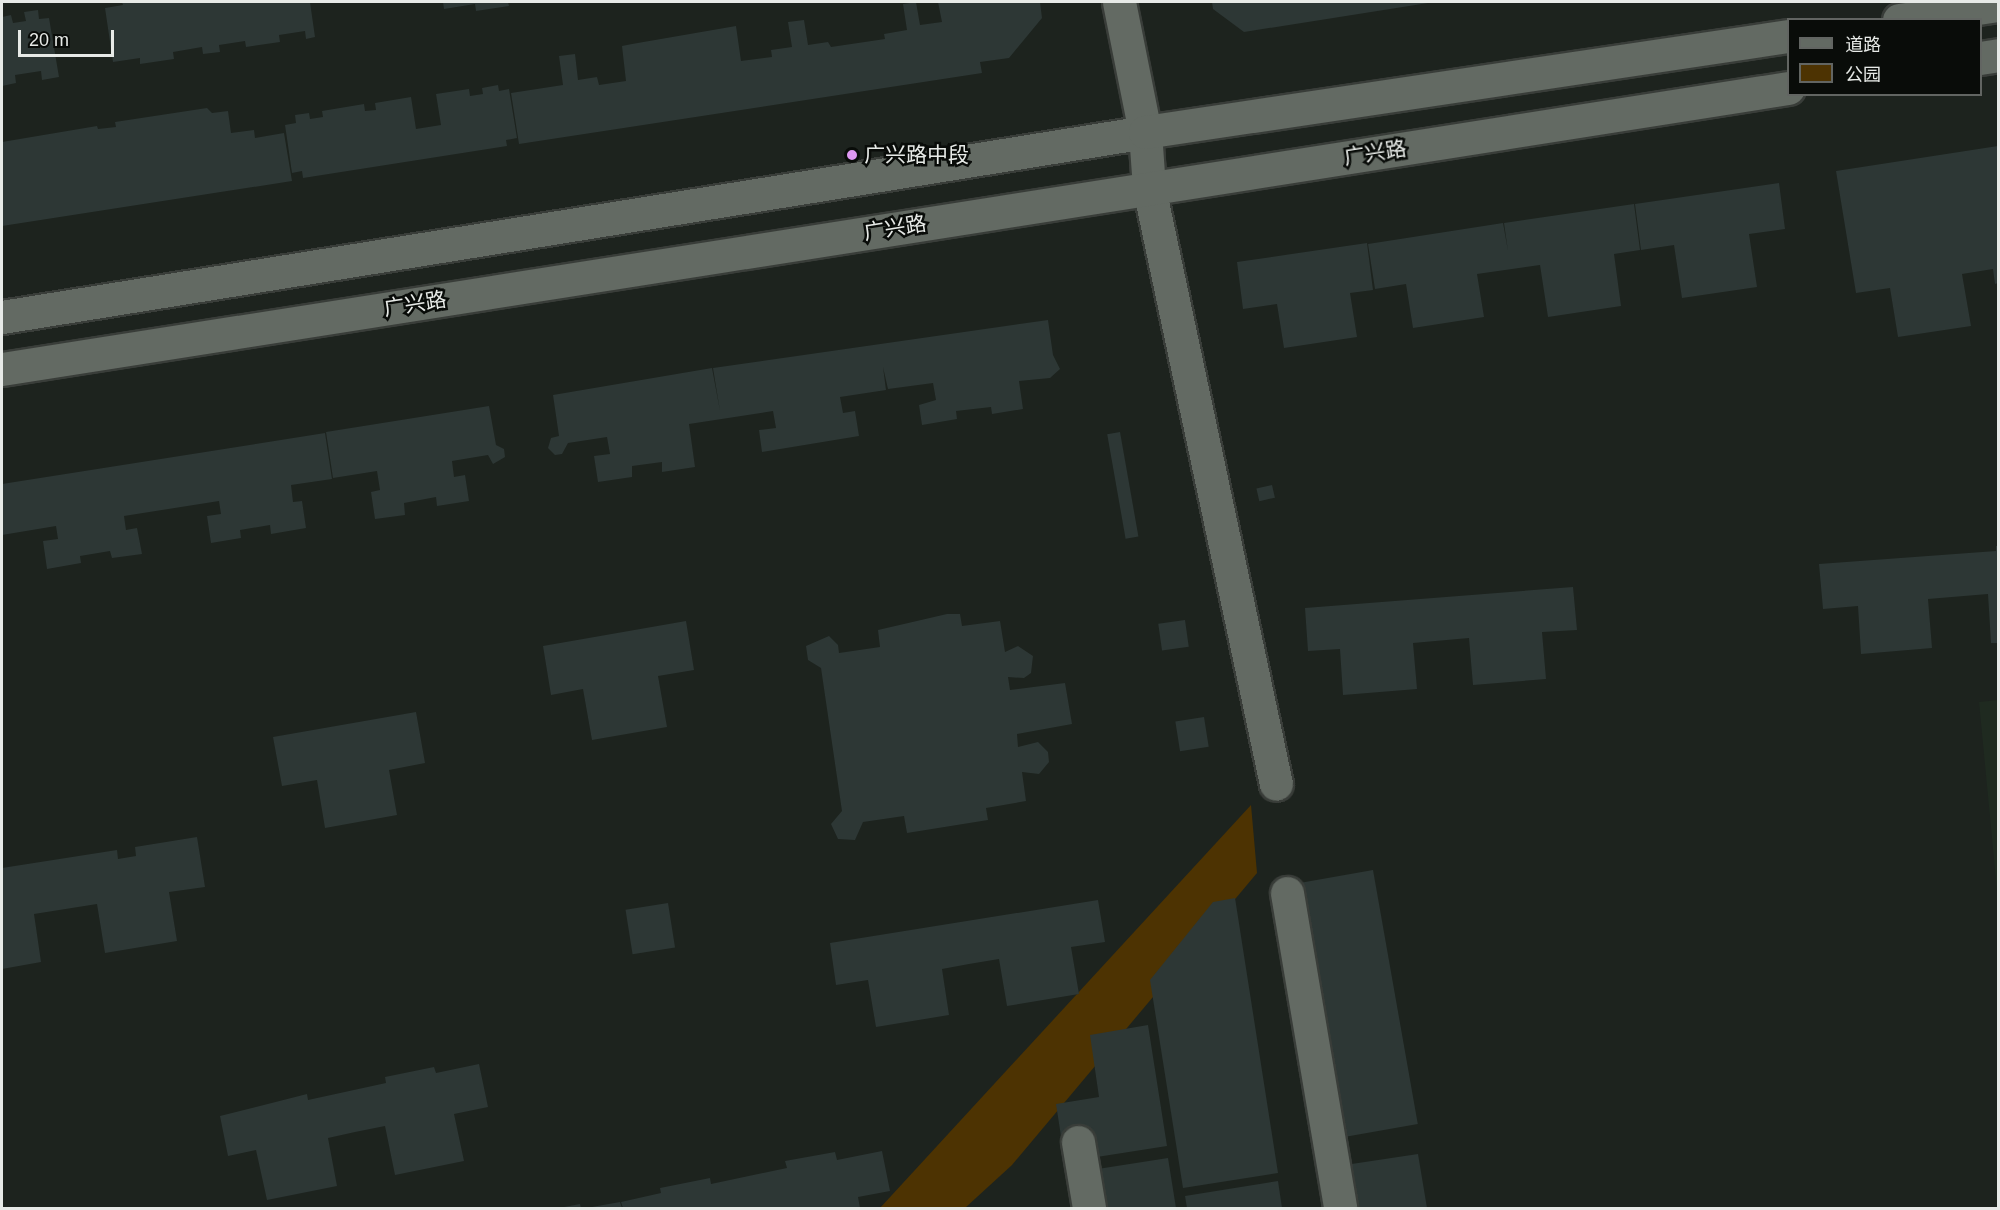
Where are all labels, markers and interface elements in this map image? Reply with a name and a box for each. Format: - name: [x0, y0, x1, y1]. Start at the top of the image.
- scale bar: [21, 18, 117, 56]
- legend: [1787, 18, 1982, 96]
- text: 20 m: [29, 30, 69, 50]
- text: 道路: [1845, 35, 1881, 55]
- text: 公园: [1845, 65, 1881, 85]
- street label: 广兴路: [1342, 136, 1408, 170]
- place label: 广兴路中段: [864, 142, 969, 168]
- marker: 广兴路中段: [845, 148, 859, 162]
- street label: 广兴路: [862, 211, 928, 245]
- street label: 广兴路: [382, 287, 448, 321]

